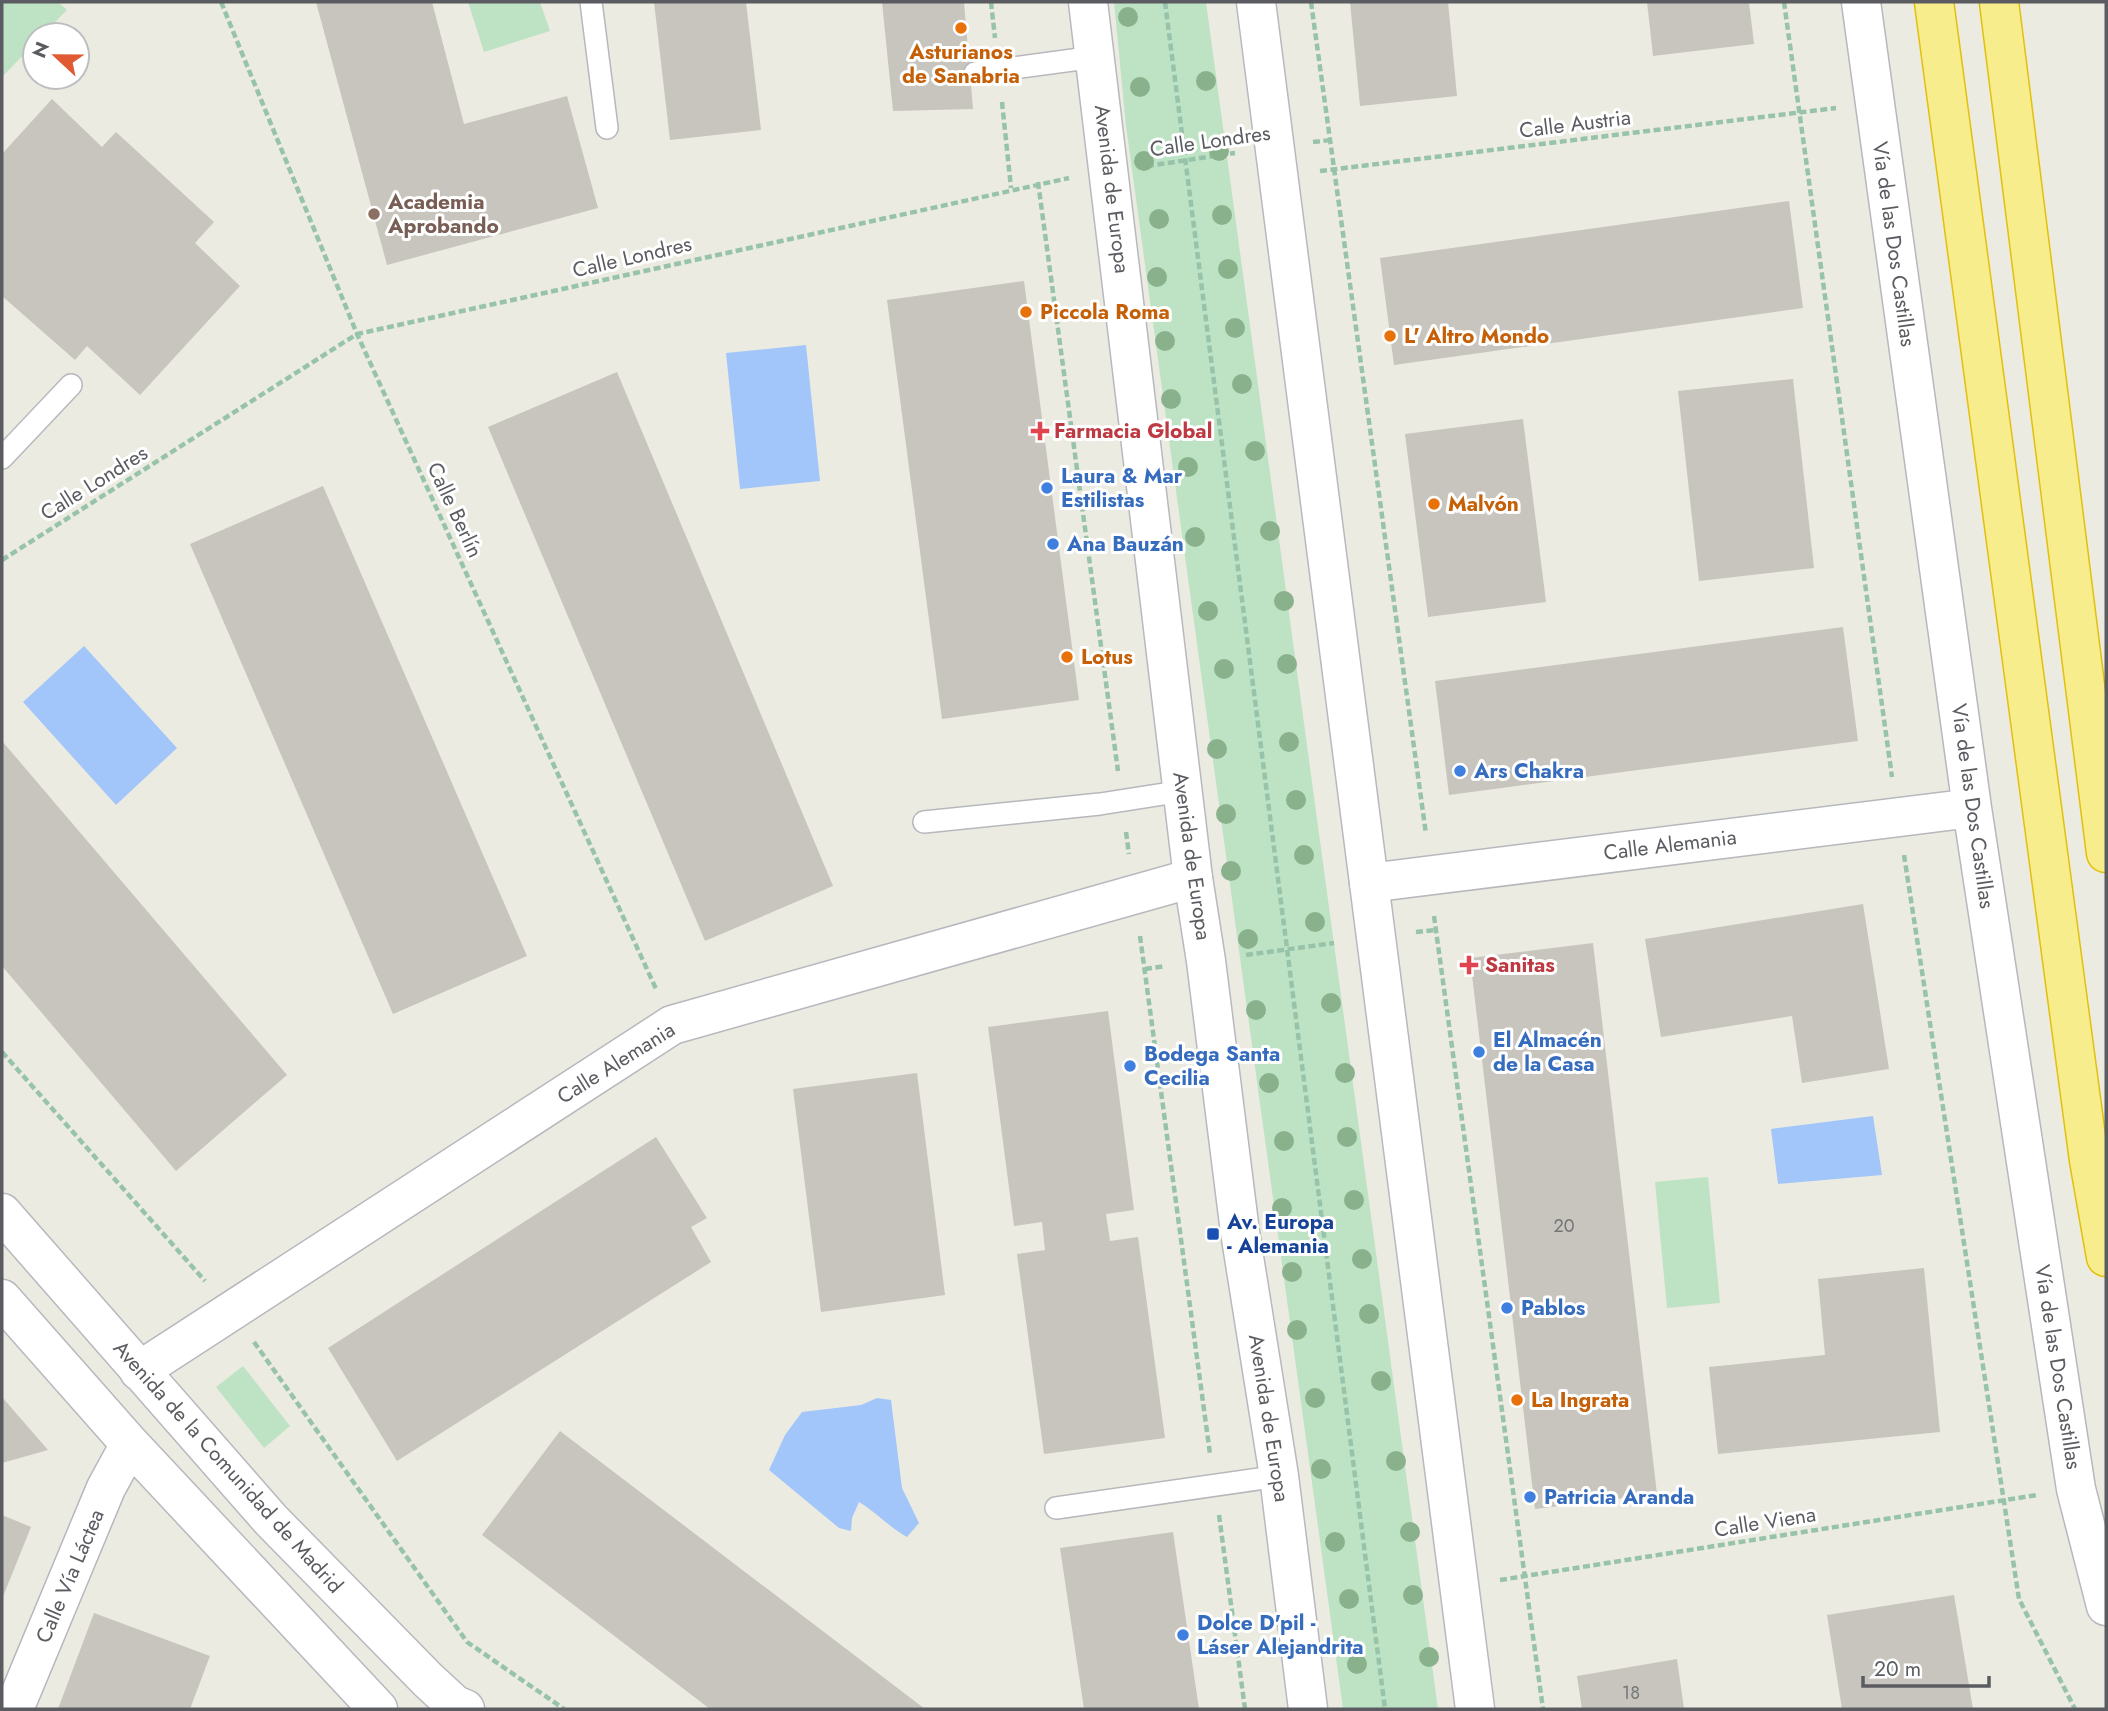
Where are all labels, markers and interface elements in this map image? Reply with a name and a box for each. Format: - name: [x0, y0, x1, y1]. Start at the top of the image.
- marker: Asturianos de Sanabria: [953, 20, 969, 36]
- north arrow: [21, 21, 91, 91]
- place label: Asturianos de Sanabria: [902, 37, 1020, 91]
- text: N: [25, 38, 56, 62]
- street label: Calle Austria: [1518, 102, 1632, 146]
- street label: Avenida de Europa: [1087, 103, 1137, 275]
- street label: Calle Londres: [1148, 118, 1272, 164]
- street label: Vía de las Dos Castillas: [1865, 140, 1923, 348]
- place label: Academia Aprobando: [387, 187, 499, 241]
- marker: Academia Aprobando: [366, 206, 382, 222]
- street label: Calle Londres: [570, 229, 694, 285]
- place label: Piccola Roma: [1040, 297, 1170, 327]
- marker: Piccola Roma: [1018, 304, 1034, 320]
- place label: L' Altro Mondo: [1404, 321, 1549, 351]
- marker: L' Altro Mondo: [1382, 328, 1398, 344]
- place label: Farmacia Global: [1054, 416, 1212, 446]
- marker: Farmacia Global: [1032, 423, 1048, 439]
- street label: Calle Londres: [35, 438, 153, 528]
- street label: Calle Berlín: [420, 457, 490, 563]
- place label: Laura & Mar Estilistas: [1061, 461, 1183, 515]
- marker: Laura & Mar Estilistas: [1039, 480, 1055, 496]
- place label: Malvón: [1448, 489, 1519, 519]
- marker: Malvón: [1426, 496, 1442, 512]
- place label: Ana Bauzán: [1066, 529, 1184, 559]
- marker: Ana Bauzán: [1045, 536, 1061, 552]
- place label: Lotus: [1081, 642, 1133, 672]
- marker: Lotus: [1059, 649, 1075, 665]
- street label: Vía de las Dos Castillas: [1944, 702, 2002, 910]
- place label: Ars Chakra: [1473, 756, 1584, 786]
- marker: Ars Chakra: [1452, 763, 1468, 779]
- street label: Avenida de Europa: [1165, 770, 1219, 942]
- street label: Calle Alemania: [1602, 822, 1738, 868]
- place label: Sanitas: [1485, 950, 1555, 980]
- marker: Sanitas: [1459, 955, 1479, 975]
- street label: Calle Alemania: [551, 1015, 681, 1111]
- place label: El Almacén de la Casa: [1493, 1025, 1602, 1079]
- place label: Bodega Santa Cecilia: [1144, 1039, 1280, 1093]
- marker: El Almacén de la Casa: [1471, 1044, 1487, 1060]
- marker: Bodega Santa Cecilia: [1122, 1058, 1138, 1074]
- place label: Av. Europa - Alemania: [1226, 1207, 1334, 1261]
- house number: 20: [1553, 1213, 1575, 1239]
- marker: Av. Europa - Alemania: [1205, 1226, 1221, 1242]
- street label: Vía de las Dos Castillas: [2027, 1263, 2089, 1471]
- place label: Pablos: [1521, 1293, 1586, 1323]
- marker: Pablos: [1499, 1300, 1515, 1316]
- street label: Avenida de Europa: [1241, 1332, 1297, 1504]
- street label: Avenida de la Comunidad de Madrid: [106, 1334, 350, 1600]
- place label: La Ingrata: [1531, 1385, 1629, 1415]
- marker: La Ingrata: [1509, 1392, 1525, 1408]
- place label: Patricia Aranda: [1544, 1482, 1694, 1512]
- marker: Patricia Aranda: [1522, 1489, 1538, 1505]
- street label: Calle Viena: [1712, 1499, 1818, 1545]
- street label: Calle Vía Láctea: [28, 1504, 112, 1648]
- place label: Dolce D'pil - Láser Alejandrita: [1197, 1608, 1364, 1662]
- marker: Dolce D'pil - Láser Alejandrita: [1175, 1627, 1191, 1643]
- scale bar: [1863, 1644, 1989, 1688]
- text: 20 m: [1874, 1654, 1921, 1684]
- house number: 18: [1622, 1680, 1640, 1706]

